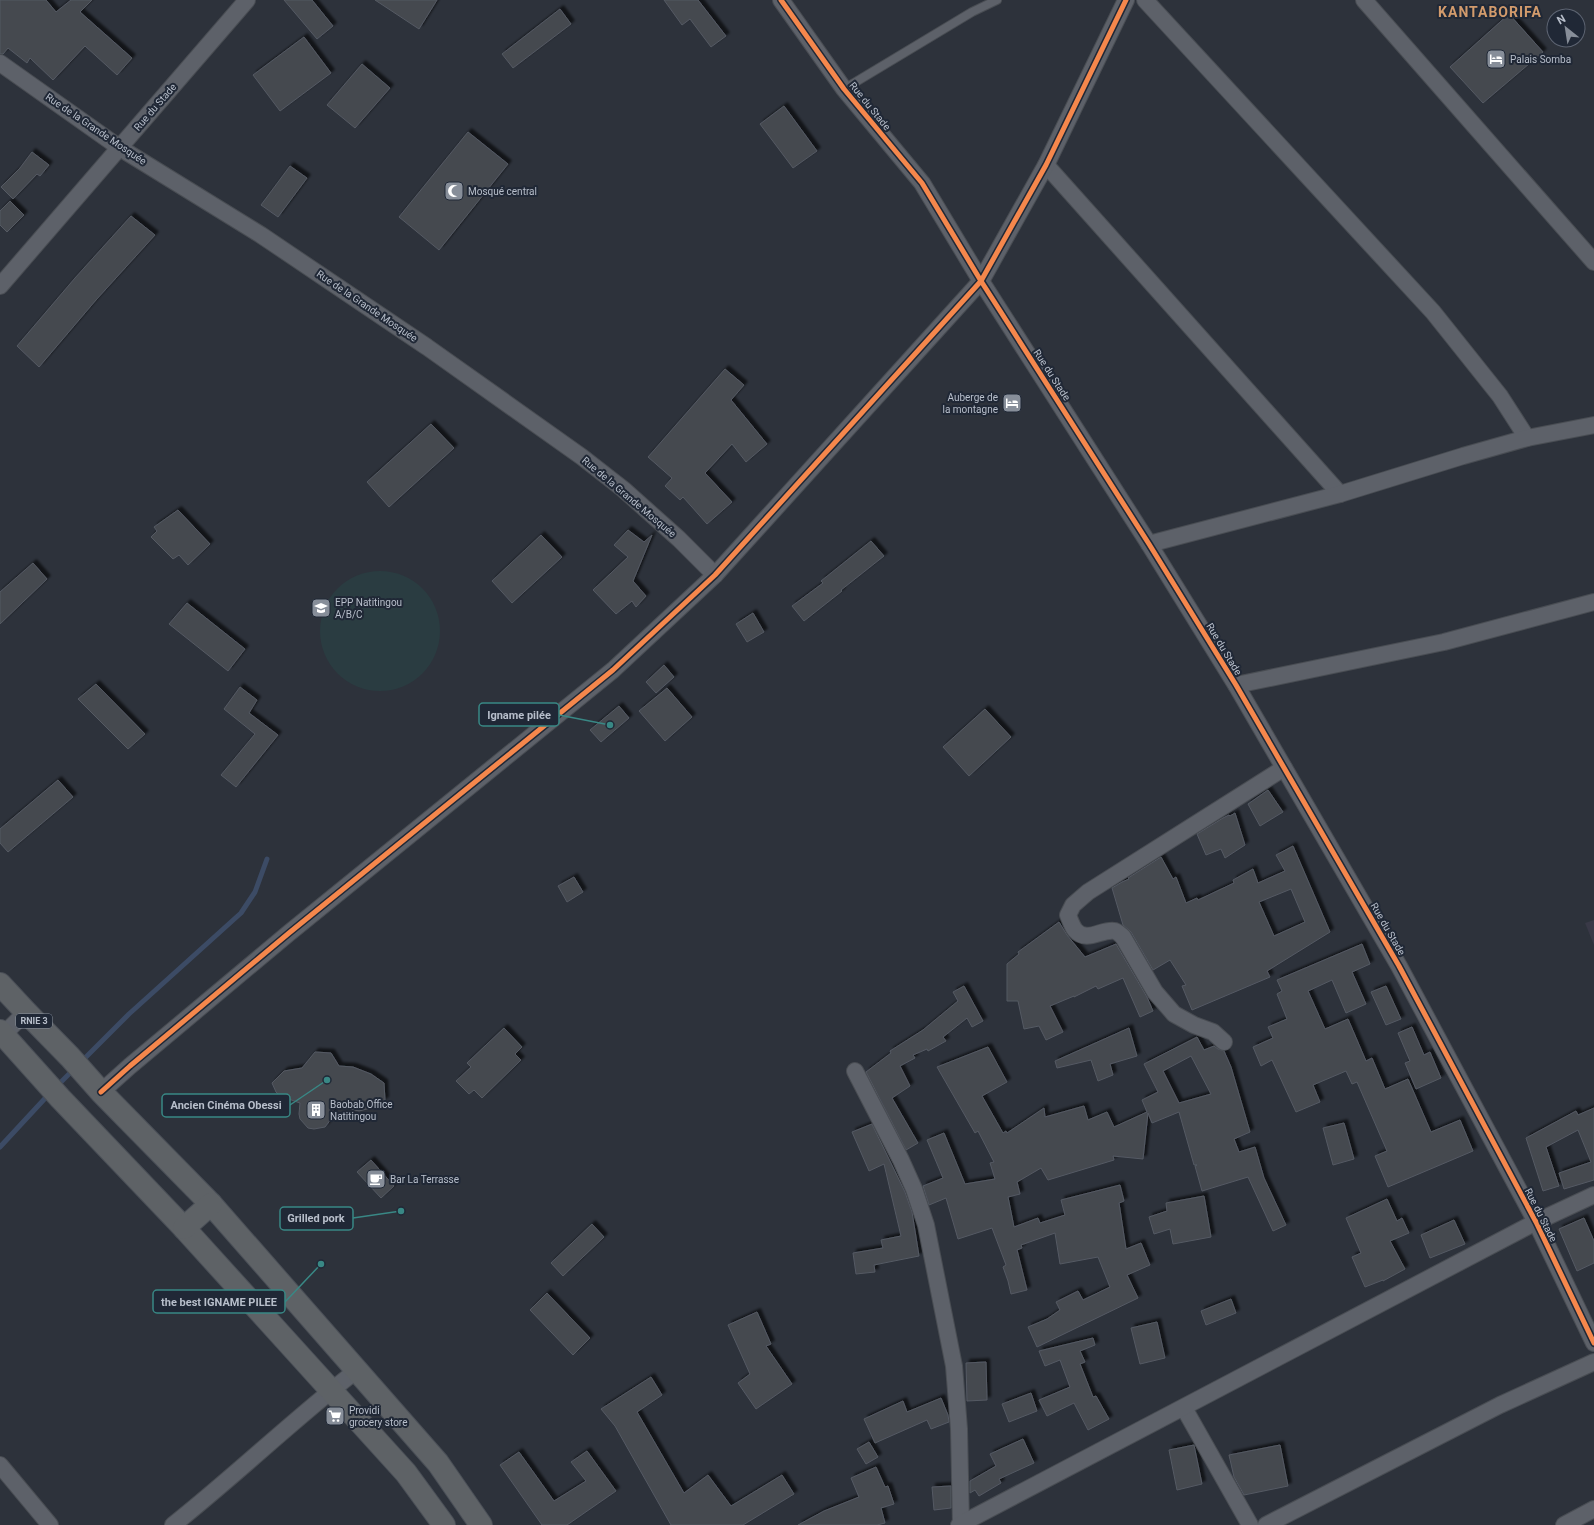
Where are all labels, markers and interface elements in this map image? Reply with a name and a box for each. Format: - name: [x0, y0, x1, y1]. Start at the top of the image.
- district label: KANTABORIFA: [1438, 4, 1542, 20]
- north arrow: [1546, 8, 1586, 48]
- text: N: [1555, 12, 1568, 27]
- hotel icon: Palais Somba: [1485, 48, 1507, 70]
- place label: Palais Somba: [1510, 54, 1571, 65]
- street label: Rue du Stade: [847, 80, 893, 132]
- street label: Rue du Stade: [132, 81, 178, 133]
- street label: Rue de la Grande Mosquée: [44, 91, 148, 167]
- mosque icon: Mosqué central: [443, 180, 465, 202]
- place label: Mosqué central: [468, 186, 537, 197]
- street label: Rue de la Grande Mosquée: [315, 268, 419, 344]
- street label: Rue du Stade: [1031, 347, 1073, 403]
- place label: Auberge de la montagne: [943, 392, 998, 415]
- hotel icon: Auberge de la montagne: [1001, 392, 1023, 414]
- street label: Rue de la Grande Mosquée: [580, 455, 678, 539]
- school or university icon: EPP Natitingou A/B/C: [310, 597, 332, 619]
- place label: EPP Natitingou A/B/C: [335, 597, 402, 620]
- street label: Rue du Stade: [1204, 621, 1244, 677]
- callout: Igname pilée: [479, 703, 559, 726]
- text: Igname pilée: [487, 709, 551, 722]
- street label: Rue du Stade: [1369, 901, 1407, 957]
- road number: RNIE 3: [16, 1014, 52, 1028]
- callout: Ancien Cinéma Obessi: [162, 1094, 290, 1117]
- text: Ancien Cinéma Obessi: [170, 1099, 282, 1112]
- building icon: Baobab Office Natitingou: [305, 1099, 327, 1121]
- place label: Baobab Office Natitingou: [330, 1099, 392, 1122]
- cafe icon: Bar La Terrasse: [365, 1168, 387, 1190]
- place label: Bar La Terrasse: [390, 1174, 459, 1185]
- street label: Rue du Stade: [1523, 1186, 1559, 1244]
- callout: Grilled pork: [280, 1207, 353, 1230]
- text: Grilled pork: [287, 1212, 345, 1225]
- callout: the best IGNAME PILEE: [153, 1290, 285, 1313]
- text: the best IGNAME PILEE: [161, 1296, 277, 1309]
- supermarket icon: Providi grocery store: [324, 1405, 346, 1427]
- place label: Providi grocery store: [349, 1405, 407, 1428]

